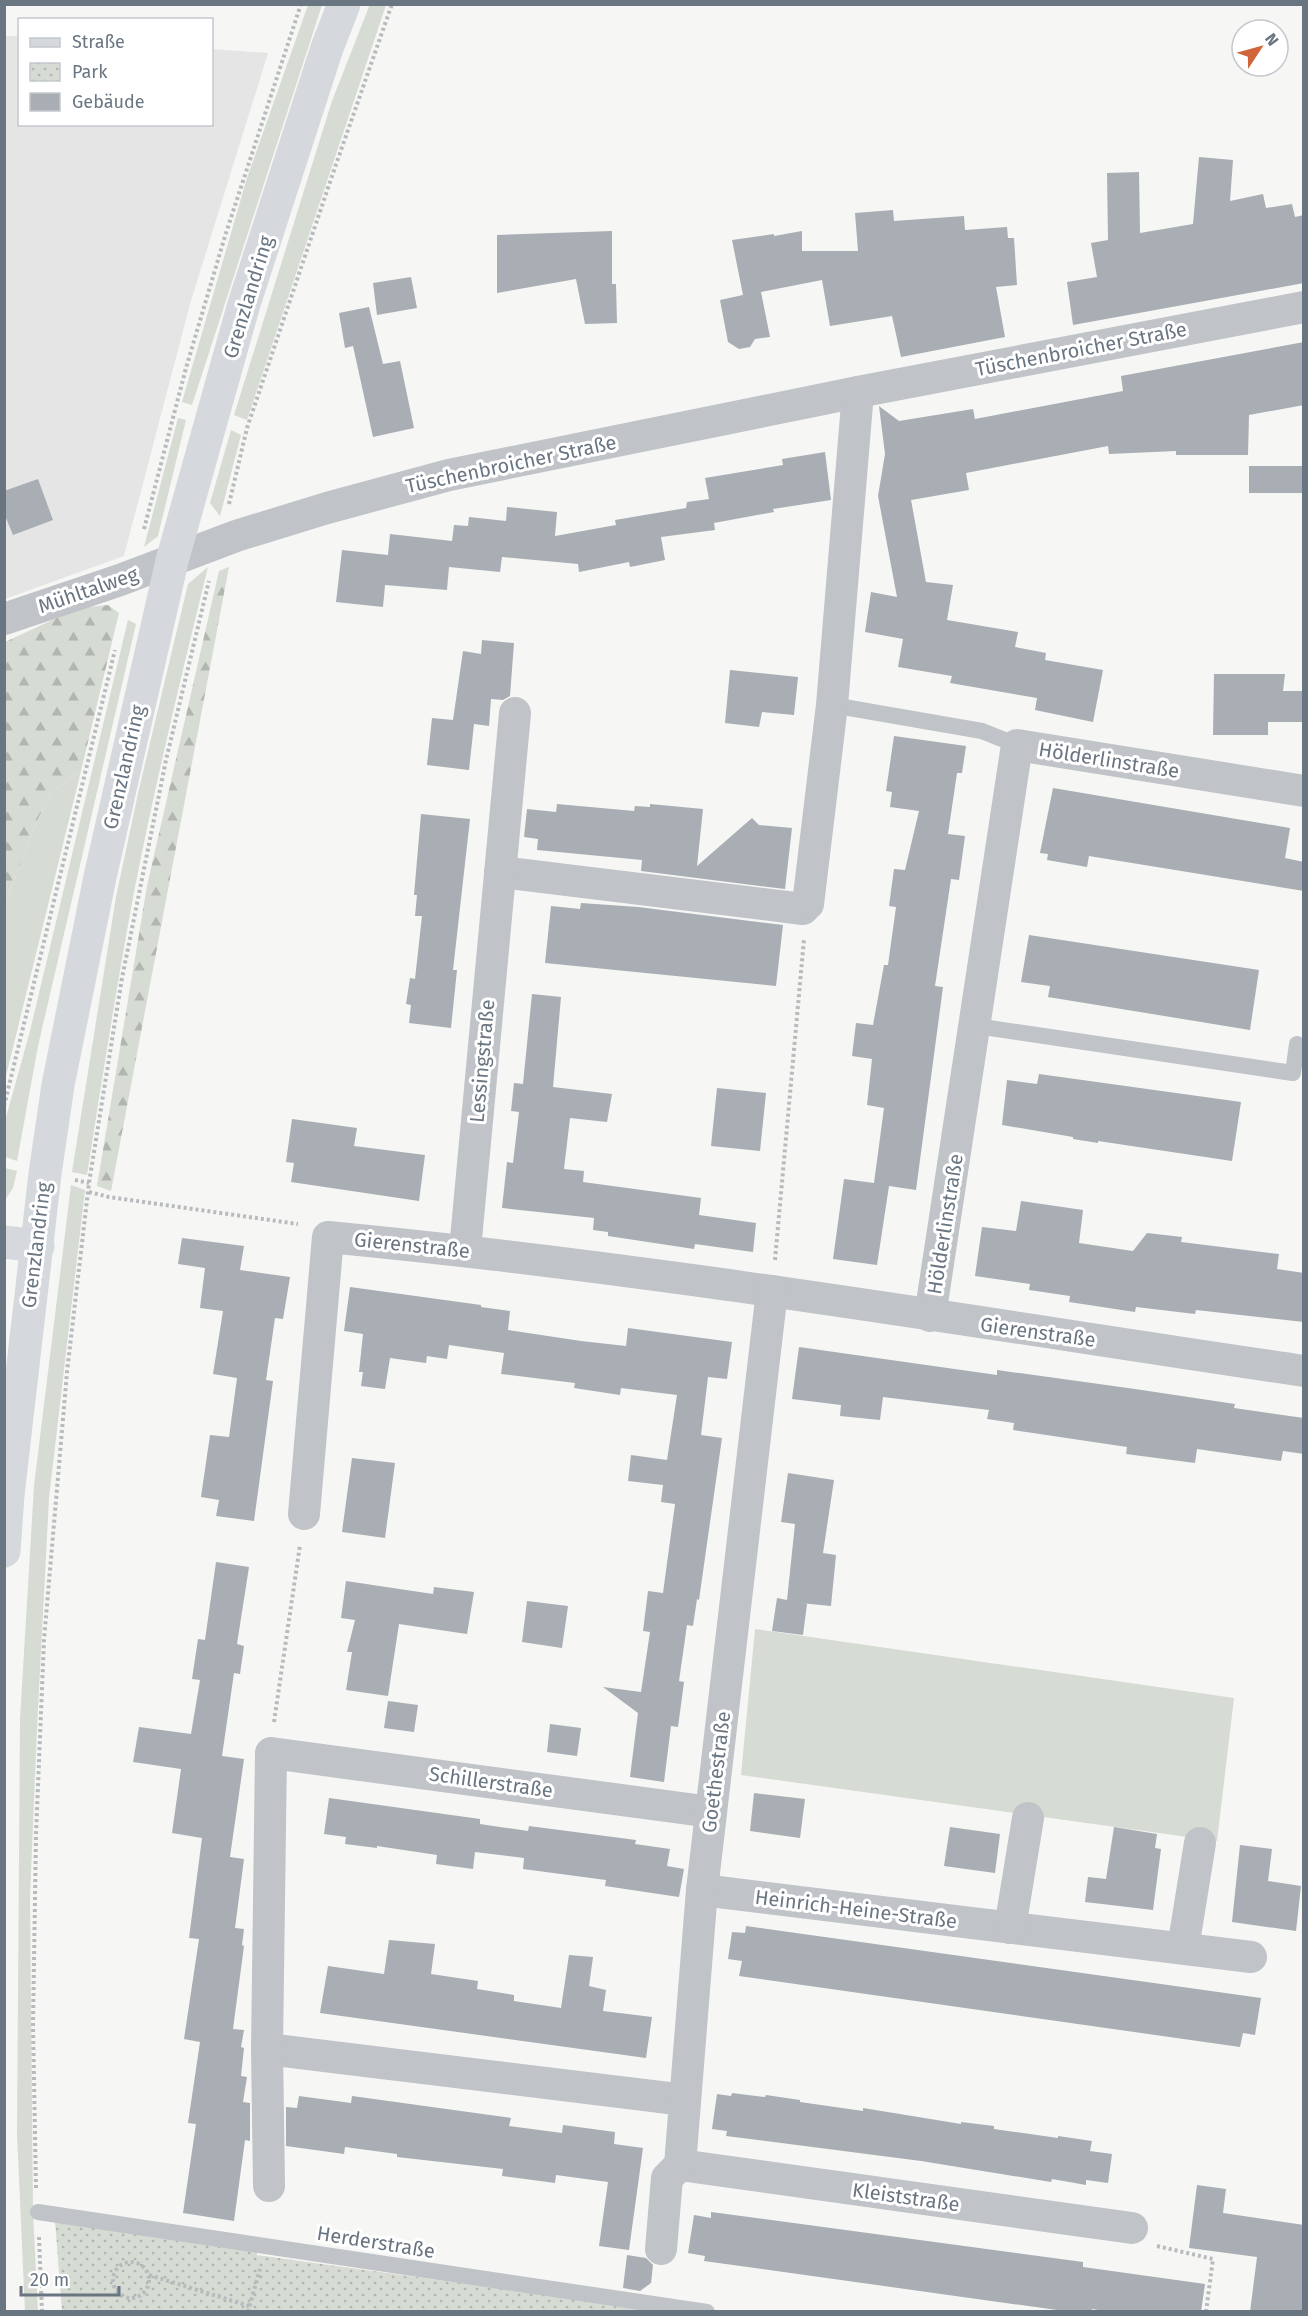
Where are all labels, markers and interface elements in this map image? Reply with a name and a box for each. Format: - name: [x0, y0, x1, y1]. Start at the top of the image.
- legend: [18, 18, 213, 126]
- north arrow: [1230, 18, 1290, 78]
- text: N: [1261, 30, 1283, 49]
- text: Straße: [72, 31, 125, 53]
- text: Park: [72, 61, 108, 83]
- text: Gebäude: [72, 91, 145, 113]
- street label: Grenzlandring: [218, 232, 278, 361]
- street label: Tüschenbroicher Straße: [973, 317, 1189, 381]
- street label: Tüschenbroicher Straße: [403, 430, 619, 498]
- street label: Mühltalweg: [35, 562, 142, 618]
- street label: Grenzlandring: [98, 702, 150, 832]
- street label: Hölderlinstraße: [1037, 737, 1181, 783]
- street label: Lessingstraße: [465, 998, 499, 1124]
- street label: Hölderlinstraße: [922, 1152, 968, 1296]
- street label: Grenzlandring: [16, 1180, 56, 1309]
- street label: Gierenstraße: [353, 1227, 471, 1263]
- street label: Gierenstraße: [979, 1312, 1097, 1352]
- street label: Goethestraße: [697, 1710, 735, 1834]
- street label: Schillerstraße: [427, 1761, 555, 1803]
- street label: Heinrich-Heine-Straße: [754, 1885, 958, 1933]
- street label: Kleiststraße: [851, 2178, 961, 2216]
- street label: Herderstraße: [315, 2221, 437, 2263]
- scale bar: [21, 2259, 118, 2297]
- text: 20 m: [30, 2269, 69, 2291]

